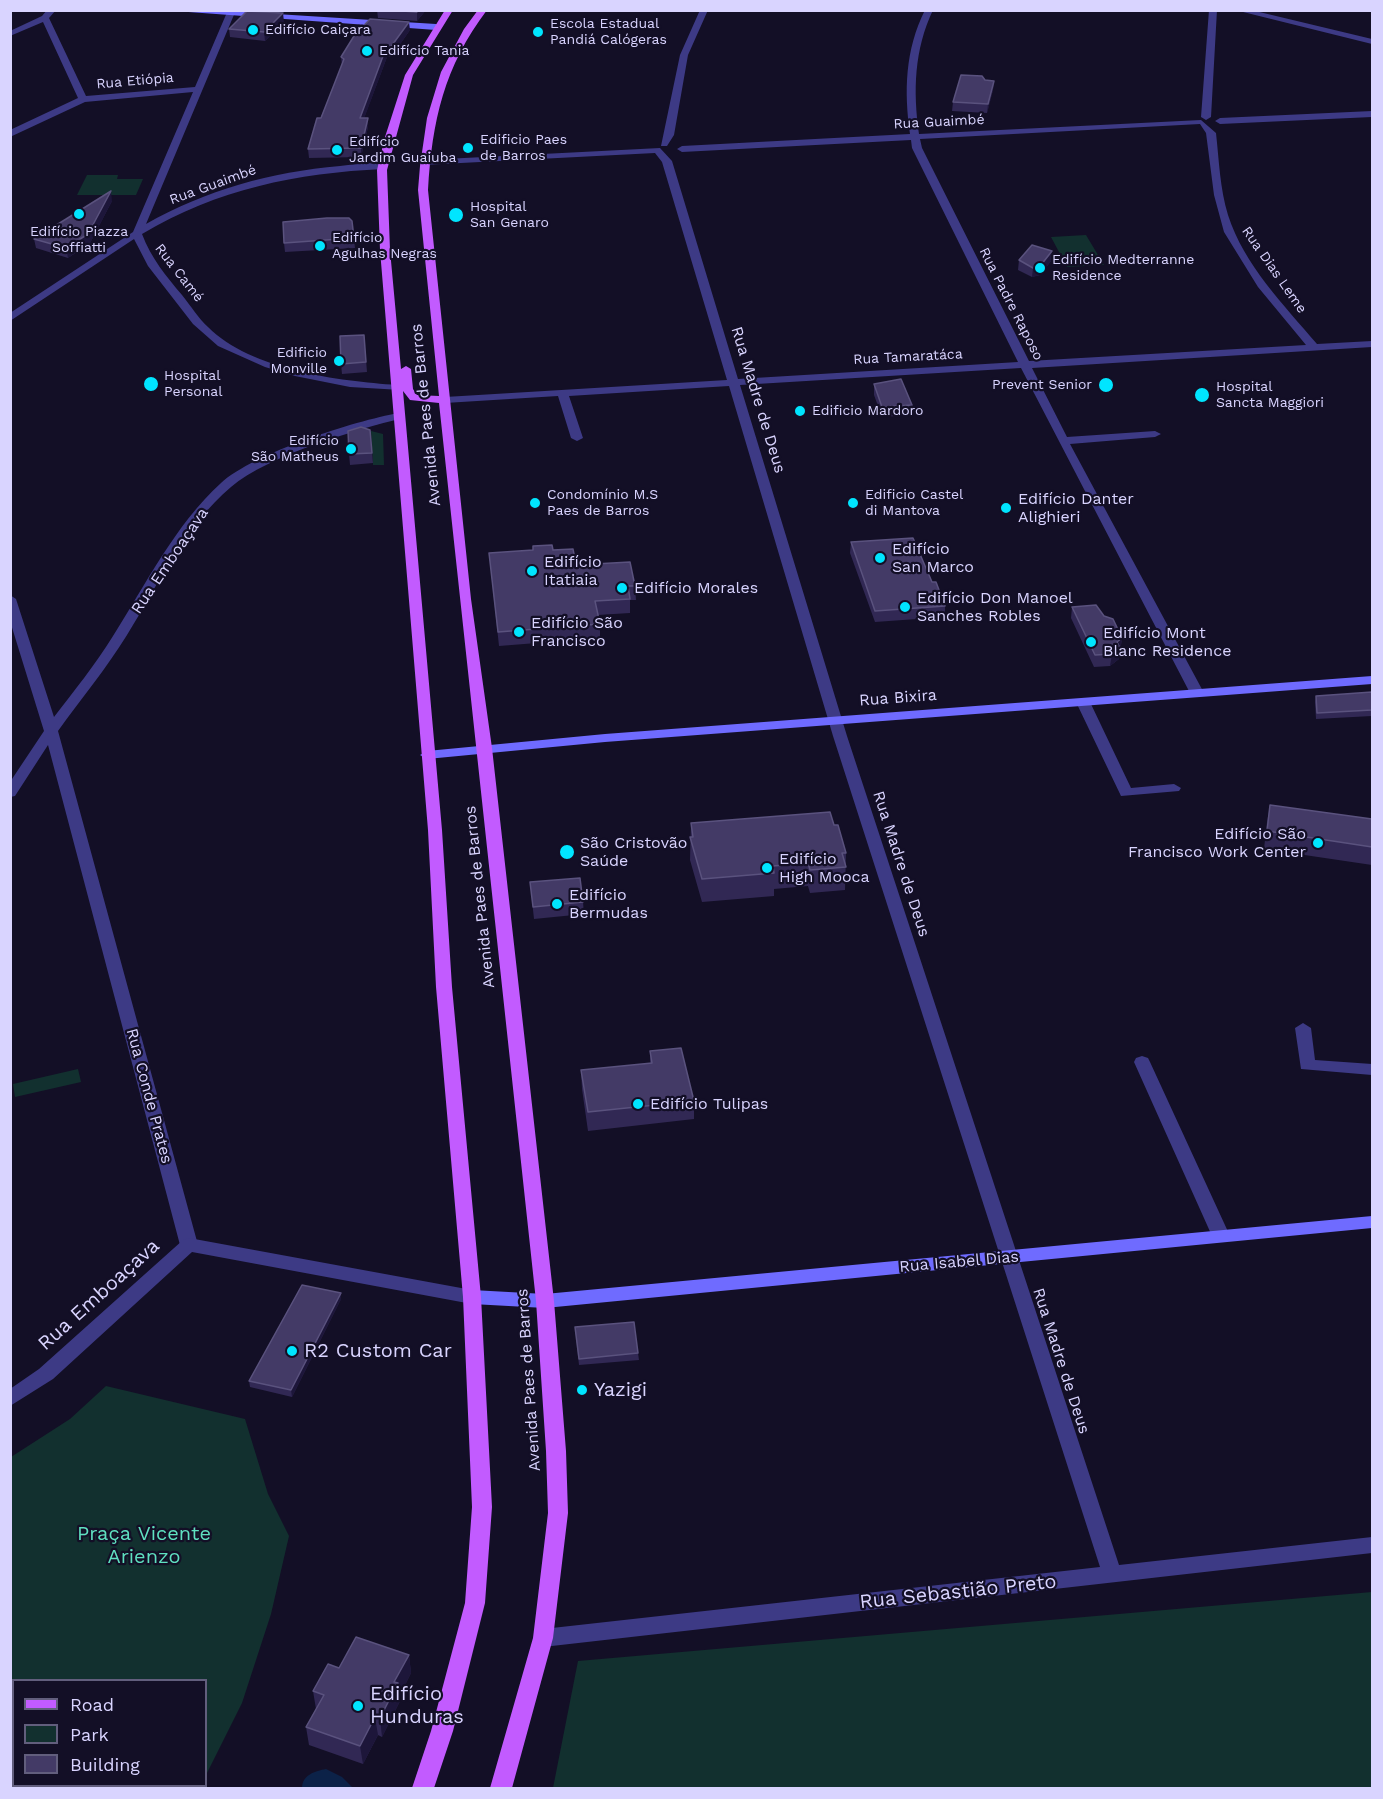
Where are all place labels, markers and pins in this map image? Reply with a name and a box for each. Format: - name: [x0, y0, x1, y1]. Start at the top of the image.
- place label: Escola Estadual Pandiá Calógeras: [550, 16, 667, 48]
- place label: Edifício Caiçara: [265, 22, 371, 38]
- marker: Edifício Caiçara: [246, 23, 260, 37]
- marker: Escola Estadual Pandiá Calógeras: [531, 25, 545, 39]
- place label: Edifício Tania: [379, 43, 469, 59]
- marker: Edifício Tania: [360, 44, 374, 58]
- place label: Edificio Paes de Barros: [480, 132, 567, 164]
- place label: Edifício Jardim Guaiuba: [349, 134, 456, 166]
- marker: Edificio Paes de Barros: [461, 141, 475, 155]
- marker: Edifício Jardim Guaiuba: [330, 143, 344, 157]
- place label: Hospital San Genaro: [470, 199, 549, 232]
- marker: Hospital San Genaro: [447, 206, 465, 224]
- marker: Edifício Piazza Soffiatti: [72, 207, 86, 221]
- place label: Edifício Piazza Soffiatti: [30, 224, 128, 256]
- place label: Edifício Agulhas Negras: [332, 230, 437, 262]
- marker: Edifício Agulhas Negras: [313, 239, 327, 253]
- place label: Edifício Medterranne Residence: [1052, 252, 1194, 284]
- marker: Edifício Medterranne Residence: [1033, 261, 1047, 275]
- place label: Edificio Monville: [271, 345, 327, 378]
- marker: Edificio Monville: [332, 354, 346, 368]
- place label: Hospital Personal: [164, 368, 223, 400]
- marker: Hospital Personal: [142, 375, 160, 393]
- marker: Prevent Senior: [1097, 376, 1115, 394]
- place label: Prevent Senior: [992, 377, 1092, 393]
- place label: Hospital Sancta Maggiori: [1216, 379, 1324, 412]
- marker: Hospital Sancta Maggiori: [1193, 386, 1211, 404]
- place label: Edificio Mardoro: [812, 403, 923, 419]
- marker: Edificio Mardoro: [793, 404, 807, 418]
- place label: Edifício São Matheus: [251, 433, 339, 466]
- marker: Edifício São Matheus: [344, 442, 358, 456]
- place label: Condomínio M.S Paes de Barros: [547, 487, 658, 520]
- place label: Edificio Castel di Mantova: [865, 487, 963, 520]
- place label: Edifício Danter Alighieri: [1018, 489, 1134, 527]
- marker: Condomínio M.S Paes de Barros: [528, 496, 542, 510]
- marker: Edificio Castel di Mantova: [846, 496, 860, 510]
- marker: Edifício Danter Alighieri: [999, 501, 1013, 515]
- place label: Edifício San Marco: [892, 539, 974, 577]
- marker: Edifício San Marco: [873, 551, 887, 565]
- place label: Edifício Itatiaia: [544, 552, 602, 590]
- marker: Edifício Itatiaia: [525, 564, 539, 578]
- place label: Edifício Morales: [634, 578, 758, 598]
- marker: Edifício Morales: [615, 581, 629, 595]
- place label: Edifício Don Manoel Sanches Robles: [917, 588, 1073, 626]
- marker: Edifício Don Manoel Sanches Robles: [898, 600, 912, 614]
- place label: Edifício São Francisco: [531, 613, 623, 651]
- place label: Edifício Mont Blanc Residence: [1103, 623, 1231, 661]
- marker: Edifício São Francisco: [512, 625, 526, 639]
- marker: Edifício Mont Blanc Residence: [1084, 635, 1098, 649]
- place label: Edifício São Francisco Work Center: [1128, 824, 1306, 862]
- place label: São Cristovão Saúde: [580, 833, 687, 871]
- marker: Edifício São Francisco Work Center: [1311, 836, 1325, 850]
- marker: São Cristovão Saúde: [558, 843, 576, 861]
- place label: Edifício High Mooca: [779, 849, 870, 887]
- marker: Edifício High Mooca: [760, 861, 774, 875]
- place label: Edifício Bermudas: [569, 885, 648, 923]
- marker: Edifício Bermudas: [550, 897, 564, 911]
- place label: Edifício Tulipas: [650, 1094, 768, 1114]
- marker: Edifício Tulipas: [631, 1097, 645, 1111]
- place label: R2 Custom Car: [304, 1339, 452, 1363]
- marker: R2 Custom Car: [285, 1344, 299, 1358]
- place label: Yazigi: [594, 1378, 647, 1402]
- marker: Yazigi: [575, 1383, 589, 1397]
- place label: Edifício Hunduras: [370, 1682, 464, 1729]
- marker: Edifício Hunduras: [351, 1699, 365, 1713]

